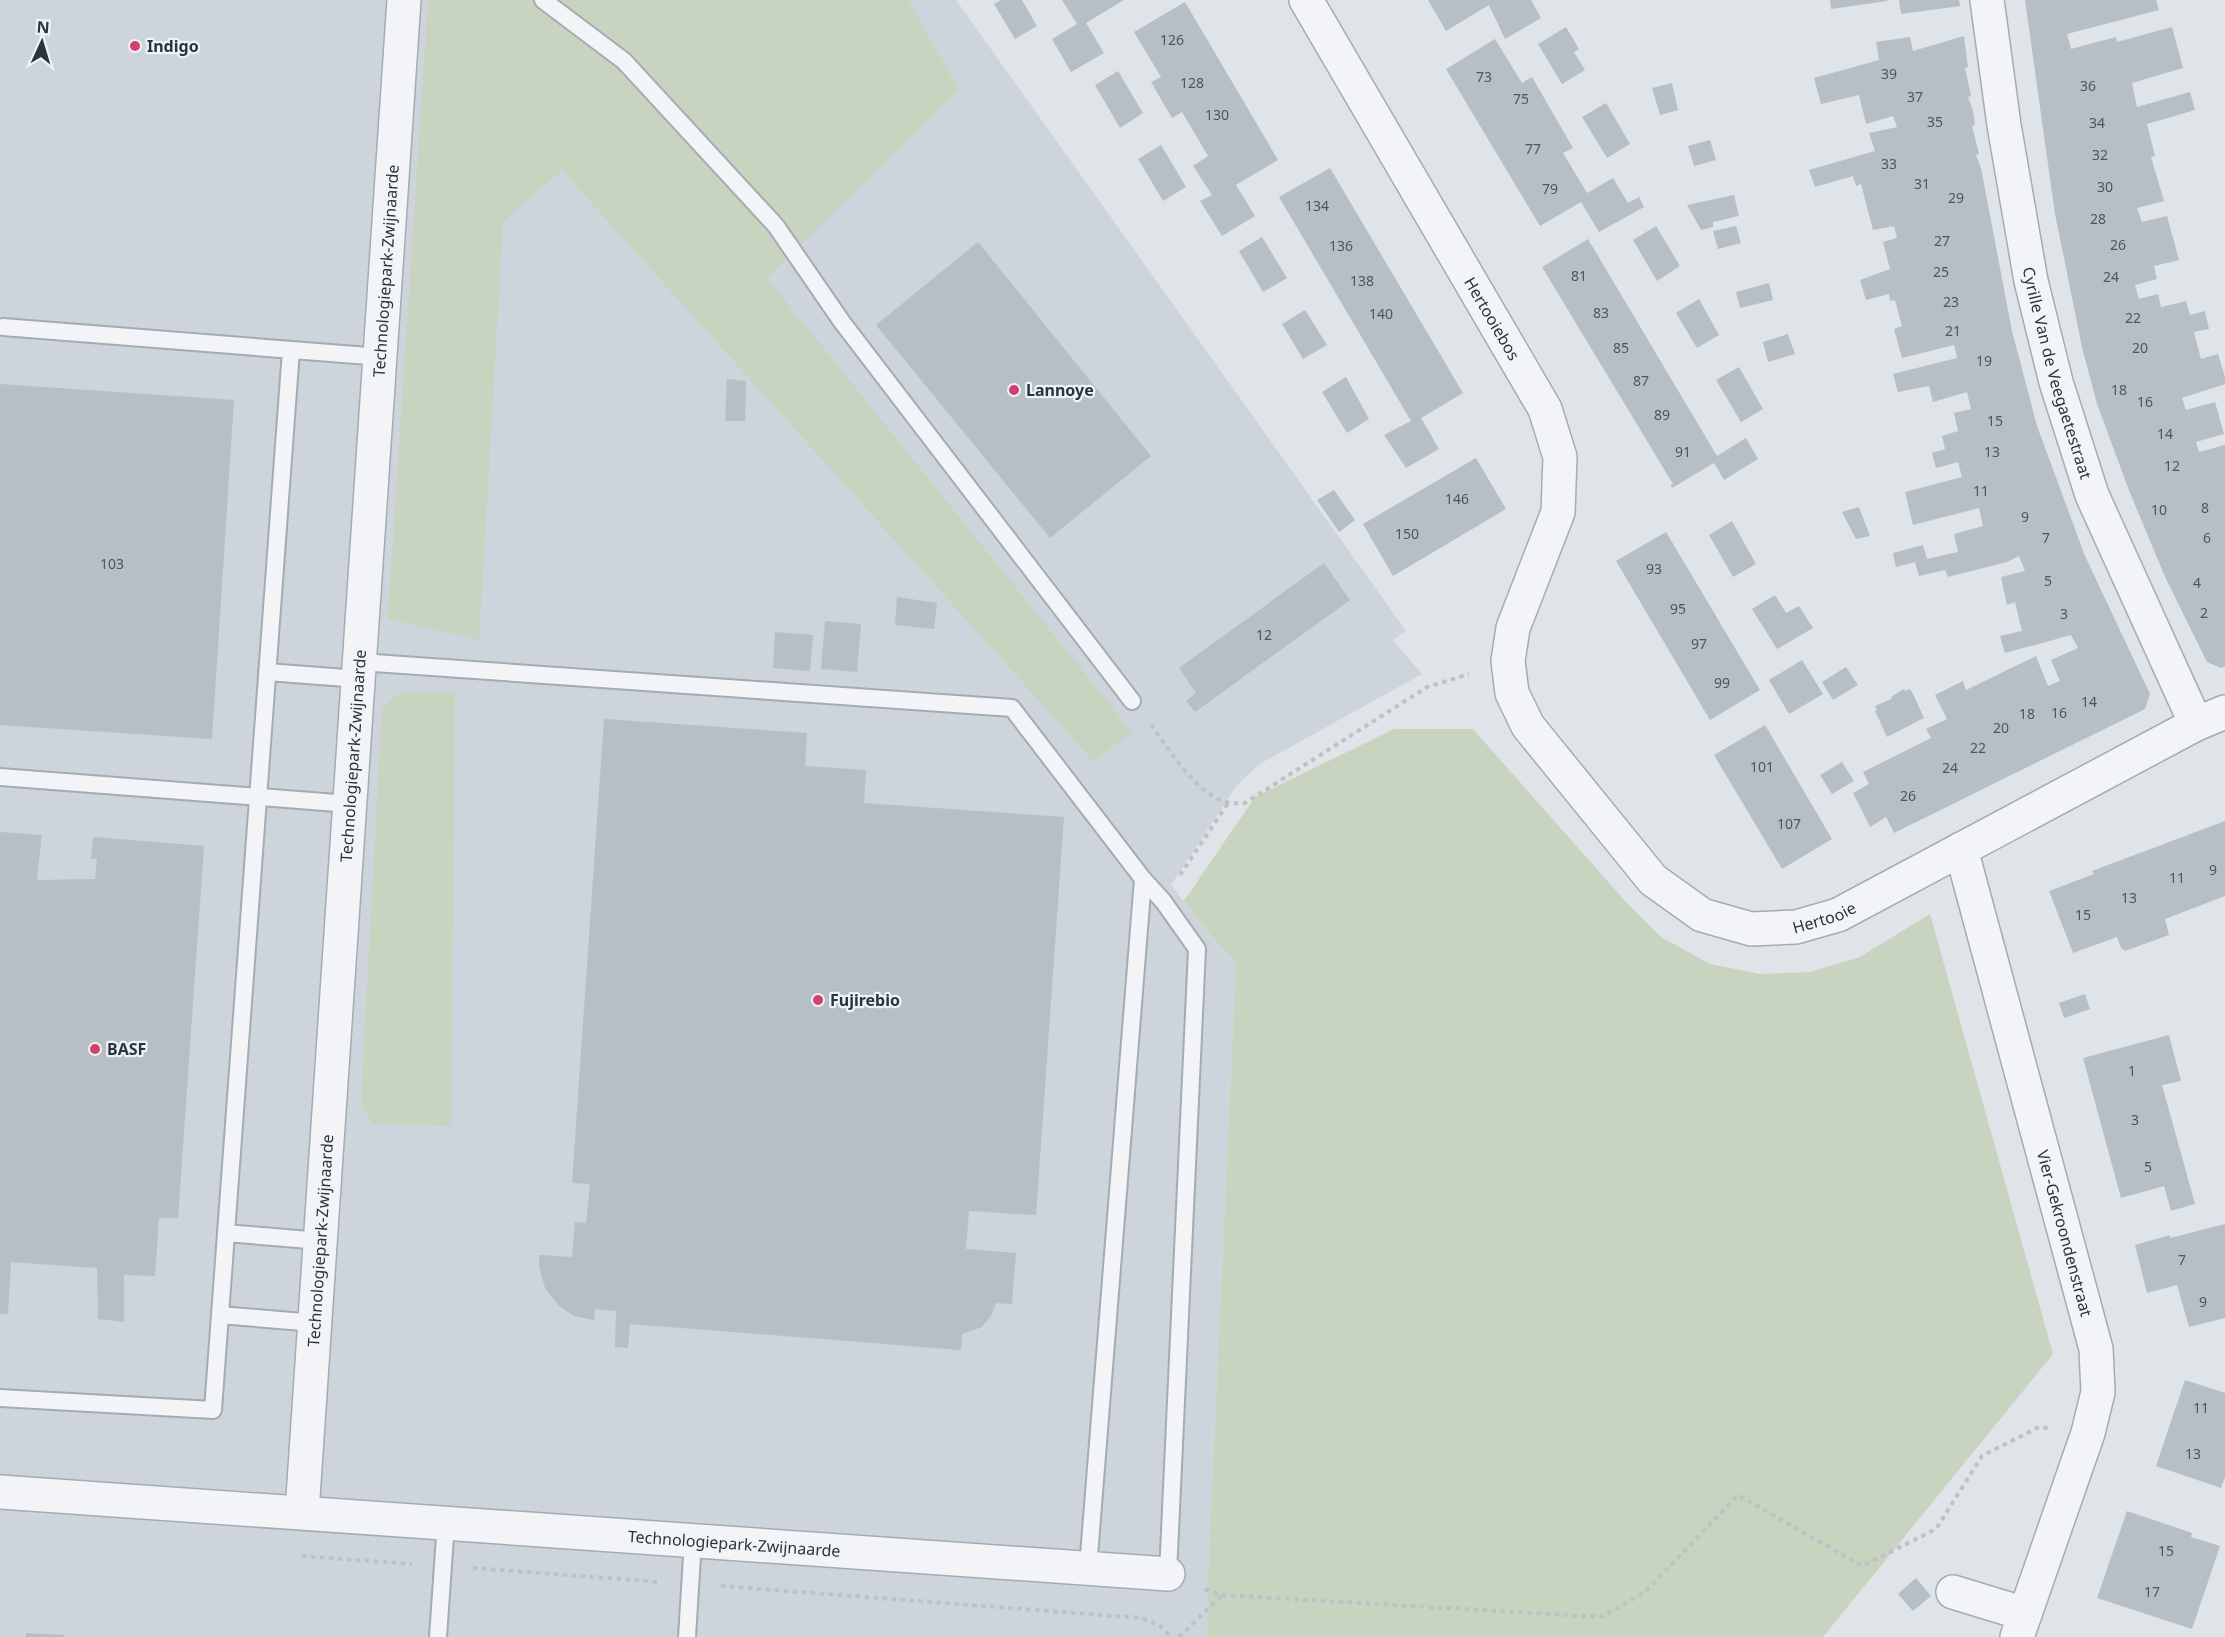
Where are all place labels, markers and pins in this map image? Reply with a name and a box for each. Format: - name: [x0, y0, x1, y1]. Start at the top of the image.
- place label: Indigo: [147, 35, 199, 57]
- marker: Indigo: [128, 39, 142, 53]
- place label: Lannoye: [1026, 379, 1094, 401]
- marker: Lannoye: [1007, 383, 1021, 397]
- place label: Fujirebio: [830, 989, 900, 1011]
- marker: Fujirebio: [811, 993, 825, 1007]
- place label: BASF: [107, 1038, 146, 1060]
- marker: BASF: [88, 1042, 102, 1056]

